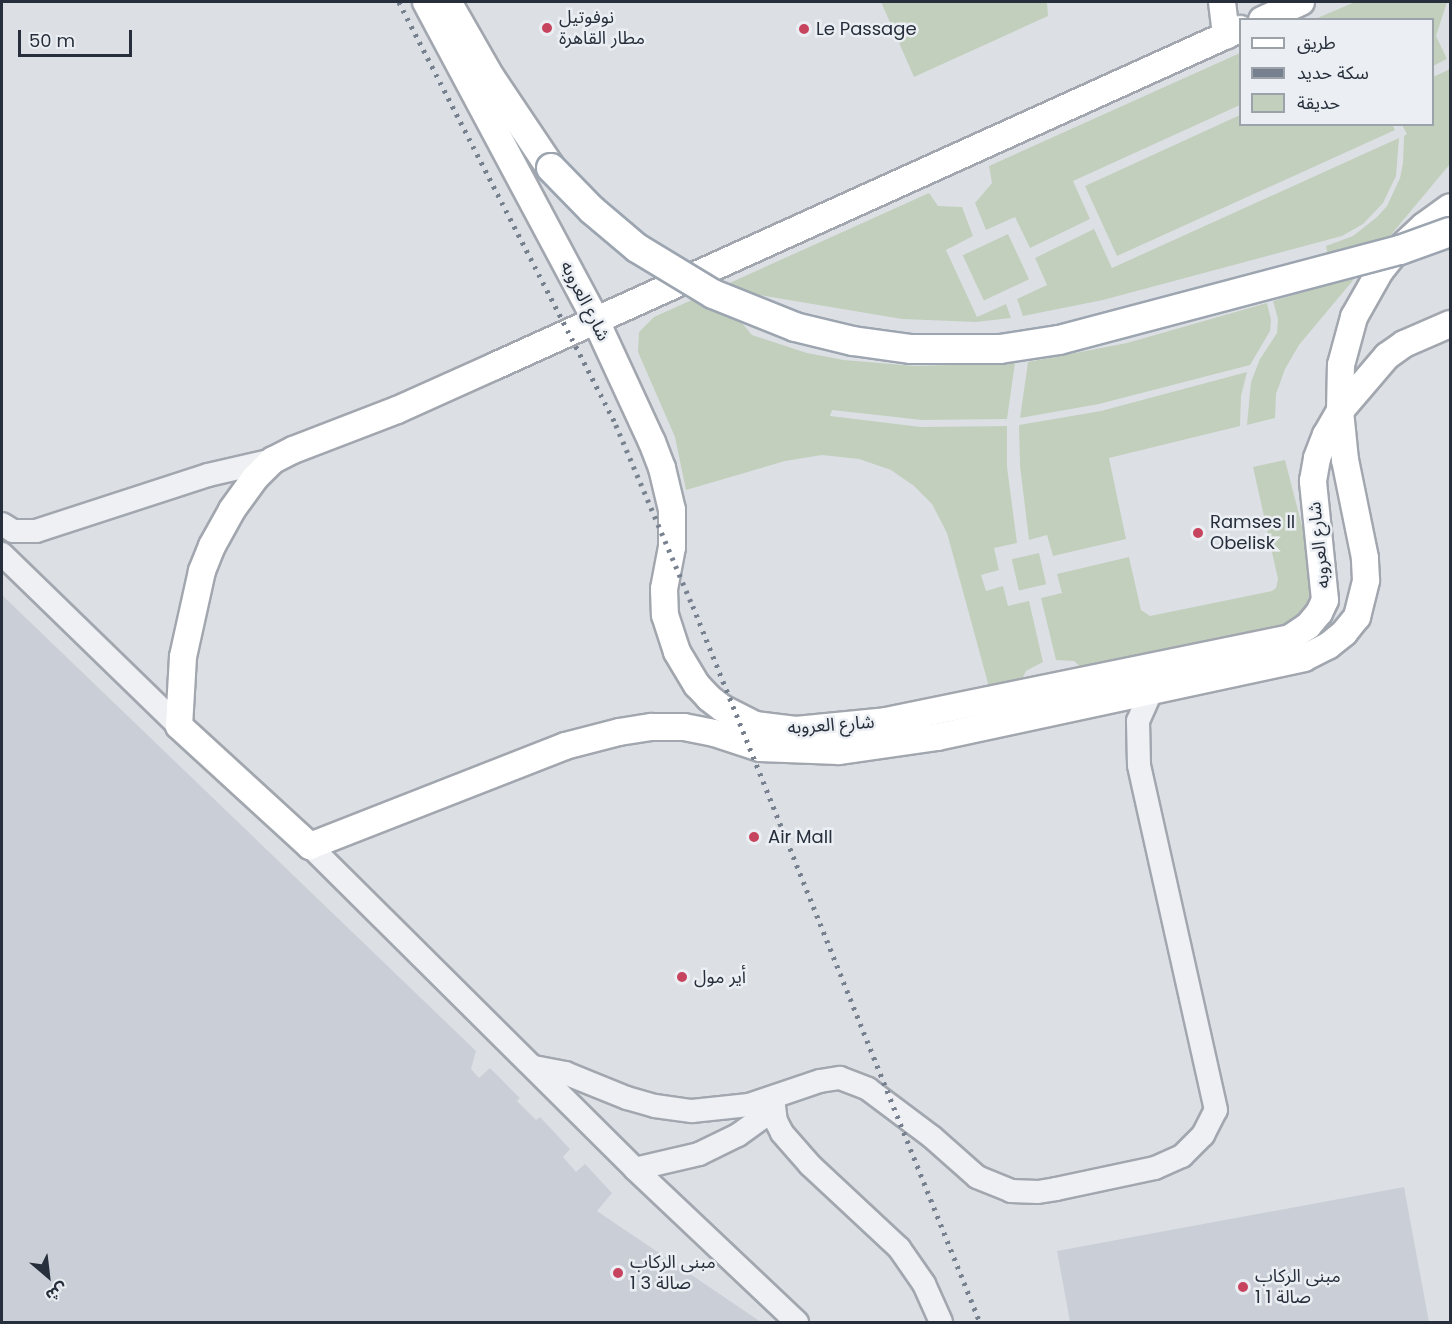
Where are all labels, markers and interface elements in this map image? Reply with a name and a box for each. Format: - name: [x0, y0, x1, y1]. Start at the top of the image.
- place label: نوفوتيل مطار القاهرة: [559, 7, 645, 50]
- scale bar: [21, 18, 135, 56]
- place label: Le Passage: [816, 18, 917, 40]
- legend: [1239, 18, 1434, 126]
- marker: نوفوتيل مطار القاهرة: [540, 21, 554, 35]
- marker: Le Passage: [797, 22, 811, 36]
- text: 50 m: [29, 28, 75, 53]
- text: طريق: [1297, 30, 1336, 55]
- text: سكة حديد: [1297, 60, 1369, 85]
- text: حديقة: [1297, 90, 1340, 115]
- street label: شارع العروبه: [556, 257, 614, 345]
- street label: شارع العروبه: [1304, 501, 1334, 589]
- place label: Ramses II Obelisk: [1210, 512, 1295, 554]
- marker: Ramses II Obelisk: [1191, 526, 1205, 540]
- street label: شارع العروبه: [787, 711, 875, 739]
- place label: Air Mall: [768, 826, 833, 848]
- marker: Air Mall: [745, 828, 763, 846]
- place label: أير مول: [694, 966, 746, 988]
- marker: أير مول: [675, 970, 689, 984]
- north arrow: [18, 1246, 78, 1306]
- place label: مبنى الركاب 1 صالة 3: [630, 1252, 716, 1294]
- marker: مبنى الركاب 1 صالة 3: [611, 1266, 625, 1280]
- place label: مبنى الركاب 1 صالة 1: [1255, 1266, 1341, 1308]
- text: ش: [42, 1277, 72, 1308]
- marker: مبنى الركاب 1 صالة 1: [1236, 1280, 1250, 1294]

